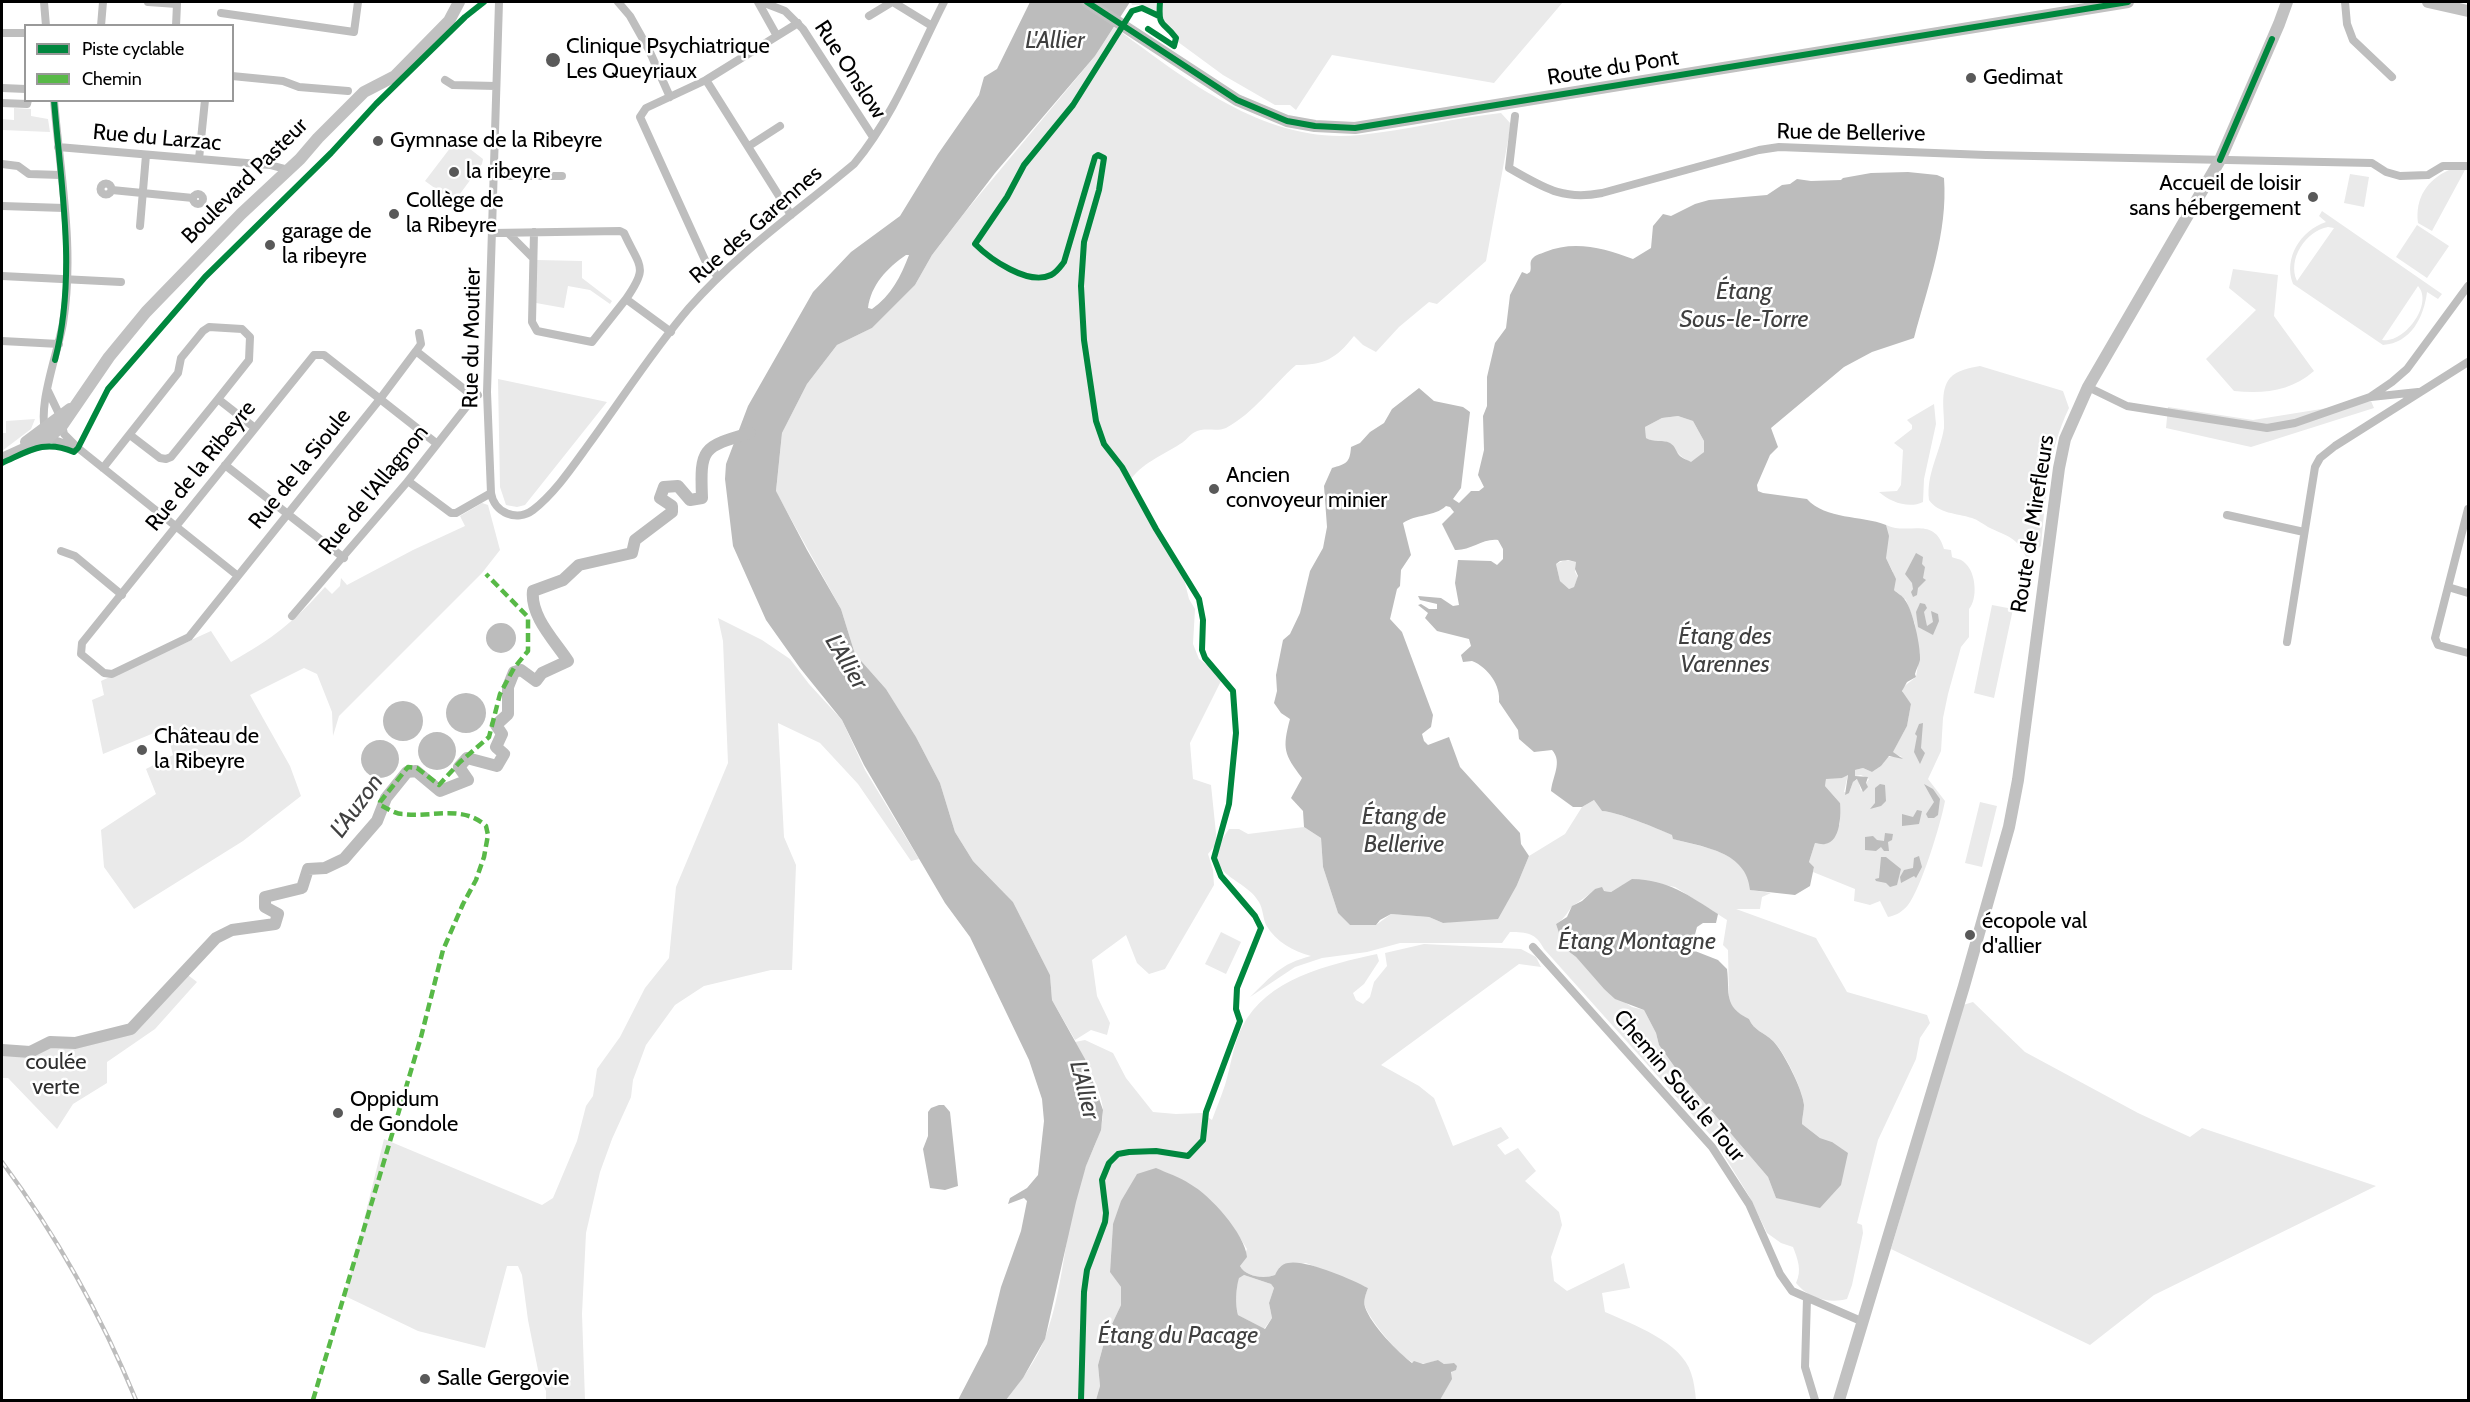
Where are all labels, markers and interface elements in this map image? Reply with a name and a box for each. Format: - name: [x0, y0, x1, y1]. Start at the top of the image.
- street label: Rue Onslow: [808, 16, 892, 124]
- legend: [24, 24, 234, 102]
- water label: L'Allier: [1025, 27, 1085, 55]
- place label: Clinique Psychiatrique Les Queyriaux: [566, 34, 770, 86]
- text: Piste cyclable: [82, 38, 184, 60]
- street label: Route du Pont: [1545, 45, 1681, 91]
- marker: Clinique Psychiatrique Les Queyriaux: [544, 51, 562, 69]
- place label: Gedimat: [1983, 65, 2063, 91]
- text: Chemin: [82, 68, 142, 90]
- marker: Gedimat: [1964, 71, 1978, 85]
- street label: Boulevard Pasteur: [177, 113, 313, 249]
- street label: Rue du Larzac: [92, 119, 222, 157]
- street label: Rue de Bellerive: [1776, 119, 1926, 147]
- place label: Gymnase de la Ribeyre: [390, 128, 602, 154]
- marker: Gymnase de la Ribeyre: [371, 134, 385, 148]
- place label: la ribeyre: [466, 159, 551, 185]
- street label: Rue des Garennes: [685, 160, 827, 290]
- marker: la ribeyre: [447, 165, 461, 179]
- place label: Accueil de loisir sans hébergement: [2129, 171, 2301, 222]
- place label: Collège de la Ribeyre: [406, 188, 504, 240]
- marker: Accueil de loisir sans hébergement: [2306, 190, 2320, 204]
- marker: Collège de la Ribeyre: [387, 207, 401, 221]
- place label: garage de la ribeyre: [282, 219, 372, 270]
- marker: garage de la ribeyre: [263, 238, 277, 252]
- street label: Rue du Moutier: [458, 267, 486, 409]
- water label: Étang Sous-le-Torre: [1679, 278, 1809, 334]
- street label: Rue de la Ribeyre: [140, 396, 262, 536]
- street label: Rue de la Sioule: [243, 403, 357, 535]
- street label: Rue de l'Allagnon: [314, 420, 434, 560]
- street label: Route de Mirefleurs: [2006, 433, 2060, 615]
- place label: Ancien convoyeur minier: [1226, 463, 1387, 514]
- marker: Ancien convoyeur minier: [1207, 482, 1221, 496]
- water label: Étang des Varennes: [1678, 623, 1772, 679]
- water label: L'Allier: [818, 629, 874, 695]
- place label: Château de la Ribeyre: [154, 724, 259, 776]
- marker: Château de la Ribeyre: [135, 743, 149, 757]
- water label: L'Auzon: [324, 769, 390, 843]
- water label: Étang de Bellerive: [1362, 803, 1446, 859]
- place label: écopole val d'allier: [1982, 909, 2087, 960]
- water label: Étang Montagne: [1558, 928, 1716, 956]
- marker: écopole val d'allier: [1963, 928, 1977, 942]
- street label: Chemin Sous le Tour: [1608, 1005, 1750, 1167]
- park label: coulée verte: [25, 1050, 87, 1102]
- water label: L'Allier: [1063, 1058, 1105, 1122]
- place label: Oppidum de Gondole: [350, 1087, 458, 1138]
- marker: Oppidum de Gondole: [331, 1106, 345, 1120]
- water label: Étang du Pacage: [1098, 1322, 1258, 1350]
- place label: Salle Gergovie: [437, 1366, 569, 1392]
- marker: Salle Gergovie: [418, 1372, 432, 1386]

